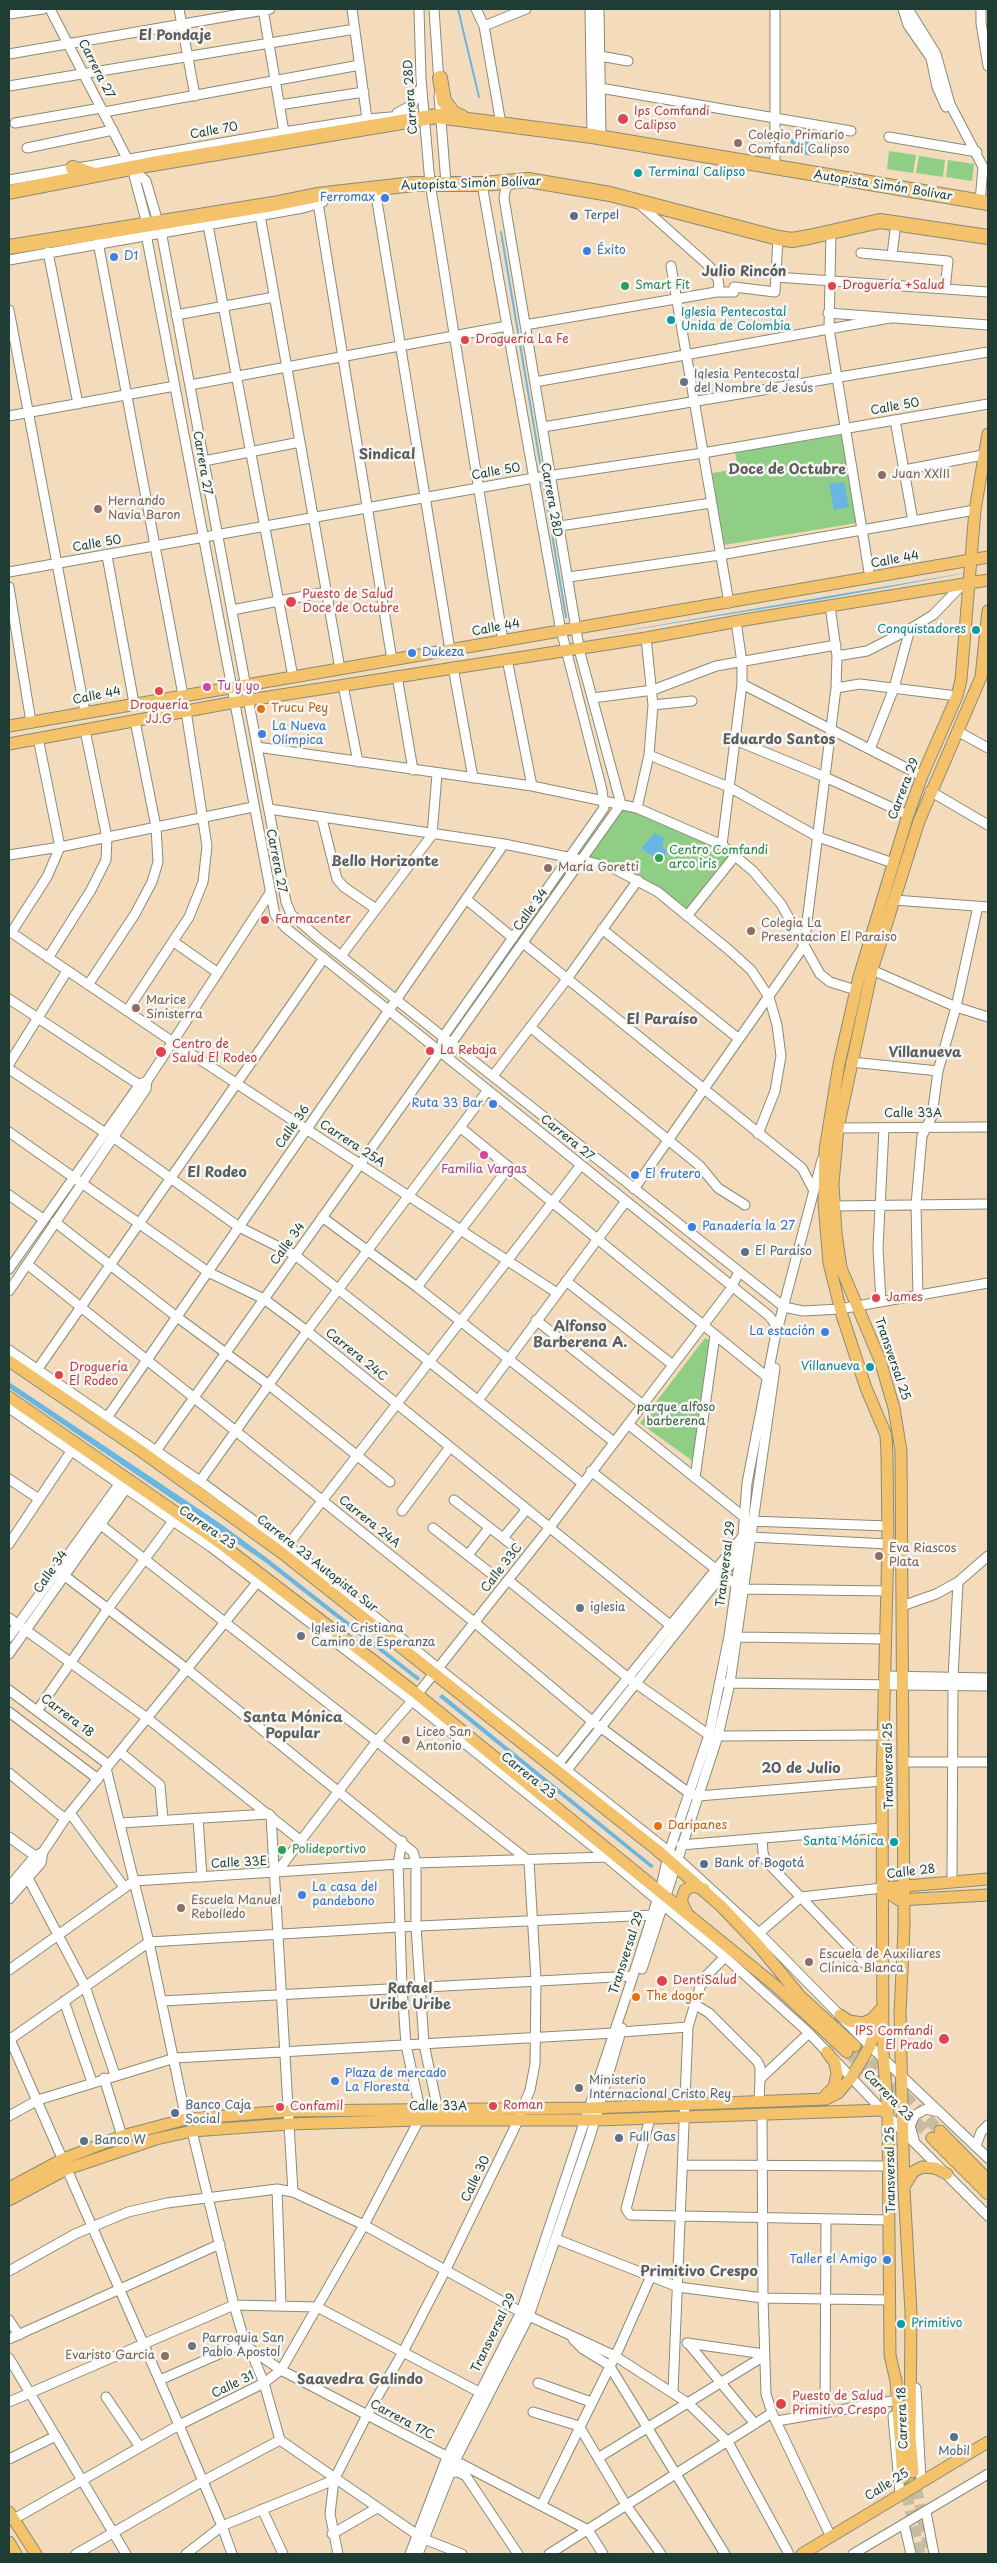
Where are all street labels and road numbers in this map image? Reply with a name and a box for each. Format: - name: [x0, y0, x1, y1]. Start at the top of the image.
- street label: Carrera 27: [75, 37, 117, 101]
- street label: Carrera 28D: [401, 59, 421, 135]
- street label: Calle 70: [189, 120, 239, 142]
- street label: Autopista Simón Bolívar: [813, 168, 953, 204]
- street label: Autopista Simón Bolívar: [401, 174, 541, 194]
- street label: Calle 50: [869, 396, 921, 418]
- street label: Carrera 27: [189, 430, 215, 496]
- street label: Calle 50: [470, 461, 522, 483]
- street label: Carrera 28D: [537, 462, 565, 538]
- street label: Calle 50: [71, 533, 123, 555]
- street label: Calle 44: [870, 549, 920, 571]
- street label: Calle 44: [471, 617, 521, 639]
- street label: Calle 44: [72, 684, 122, 708]
- street label: Carrera 29: [886, 756, 922, 822]
- street label: Carrera 27: [263, 828, 289, 894]
- street label: Calle 34: [511, 886, 551, 934]
- street label: Calle 36: [273, 1103, 313, 1151]
- street label: Calle 33A: [884, 1107, 942, 1121]
- street label: Carrera 27: [537, 1112, 597, 1164]
- street label: Carrera 25A: [317, 1118, 387, 1170]
- street label: Calle 34: [268, 1220, 308, 1268]
- street label: Transversal 25: [871, 1316, 913, 1402]
- street label: Carrera 24C: [322, 1326, 390, 1384]
- street label: Carrera 24A: [335, 1493, 403, 1551]
- street label: Carrera 23: [176, 1503, 238, 1553]
- street label: Carrera 23 Autopista Sur: [254, 1512, 380, 1616]
- street label: Transversal 29: [714, 1520, 738, 1608]
- street label: Calle 33C: [478, 1541, 526, 1595]
- street label: Calle 34: [31, 1548, 71, 1596]
- street label: Carrera 18: [38, 1691, 96, 1741]
- street label: Transversal 25: [881, 1722, 897, 1810]
- street label: Carrera 23: [498, 1750, 558, 1802]
- street label: Calle 33E: [210, 1854, 268, 1872]
- street label: Calle 28: [886, 1862, 936, 1882]
- street label: Transversal 29: [607, 1910, 647, 1996]
- street label: Carrera 23: [860, 2067, 916, 2125]
- street label: Calle 33A: [409, 2100, 467, 2114]
- street label: Transversal 25: [883, 2126, 899, 2214]
- street label: Calle 30: [459, 2153, 493, 2205]
- street label: Transversal 29: [469, 2291, 519, 2375]
- street label: Calle 31: [209, 2369, 257, 2401]
- street label: Carrera 18: [895, 2386, 911, 2450]
- street label: Carrera 17C: [367, 2397, 437, 2443]
- street label: Calle 25: [862, 2466, 912, 2504]

